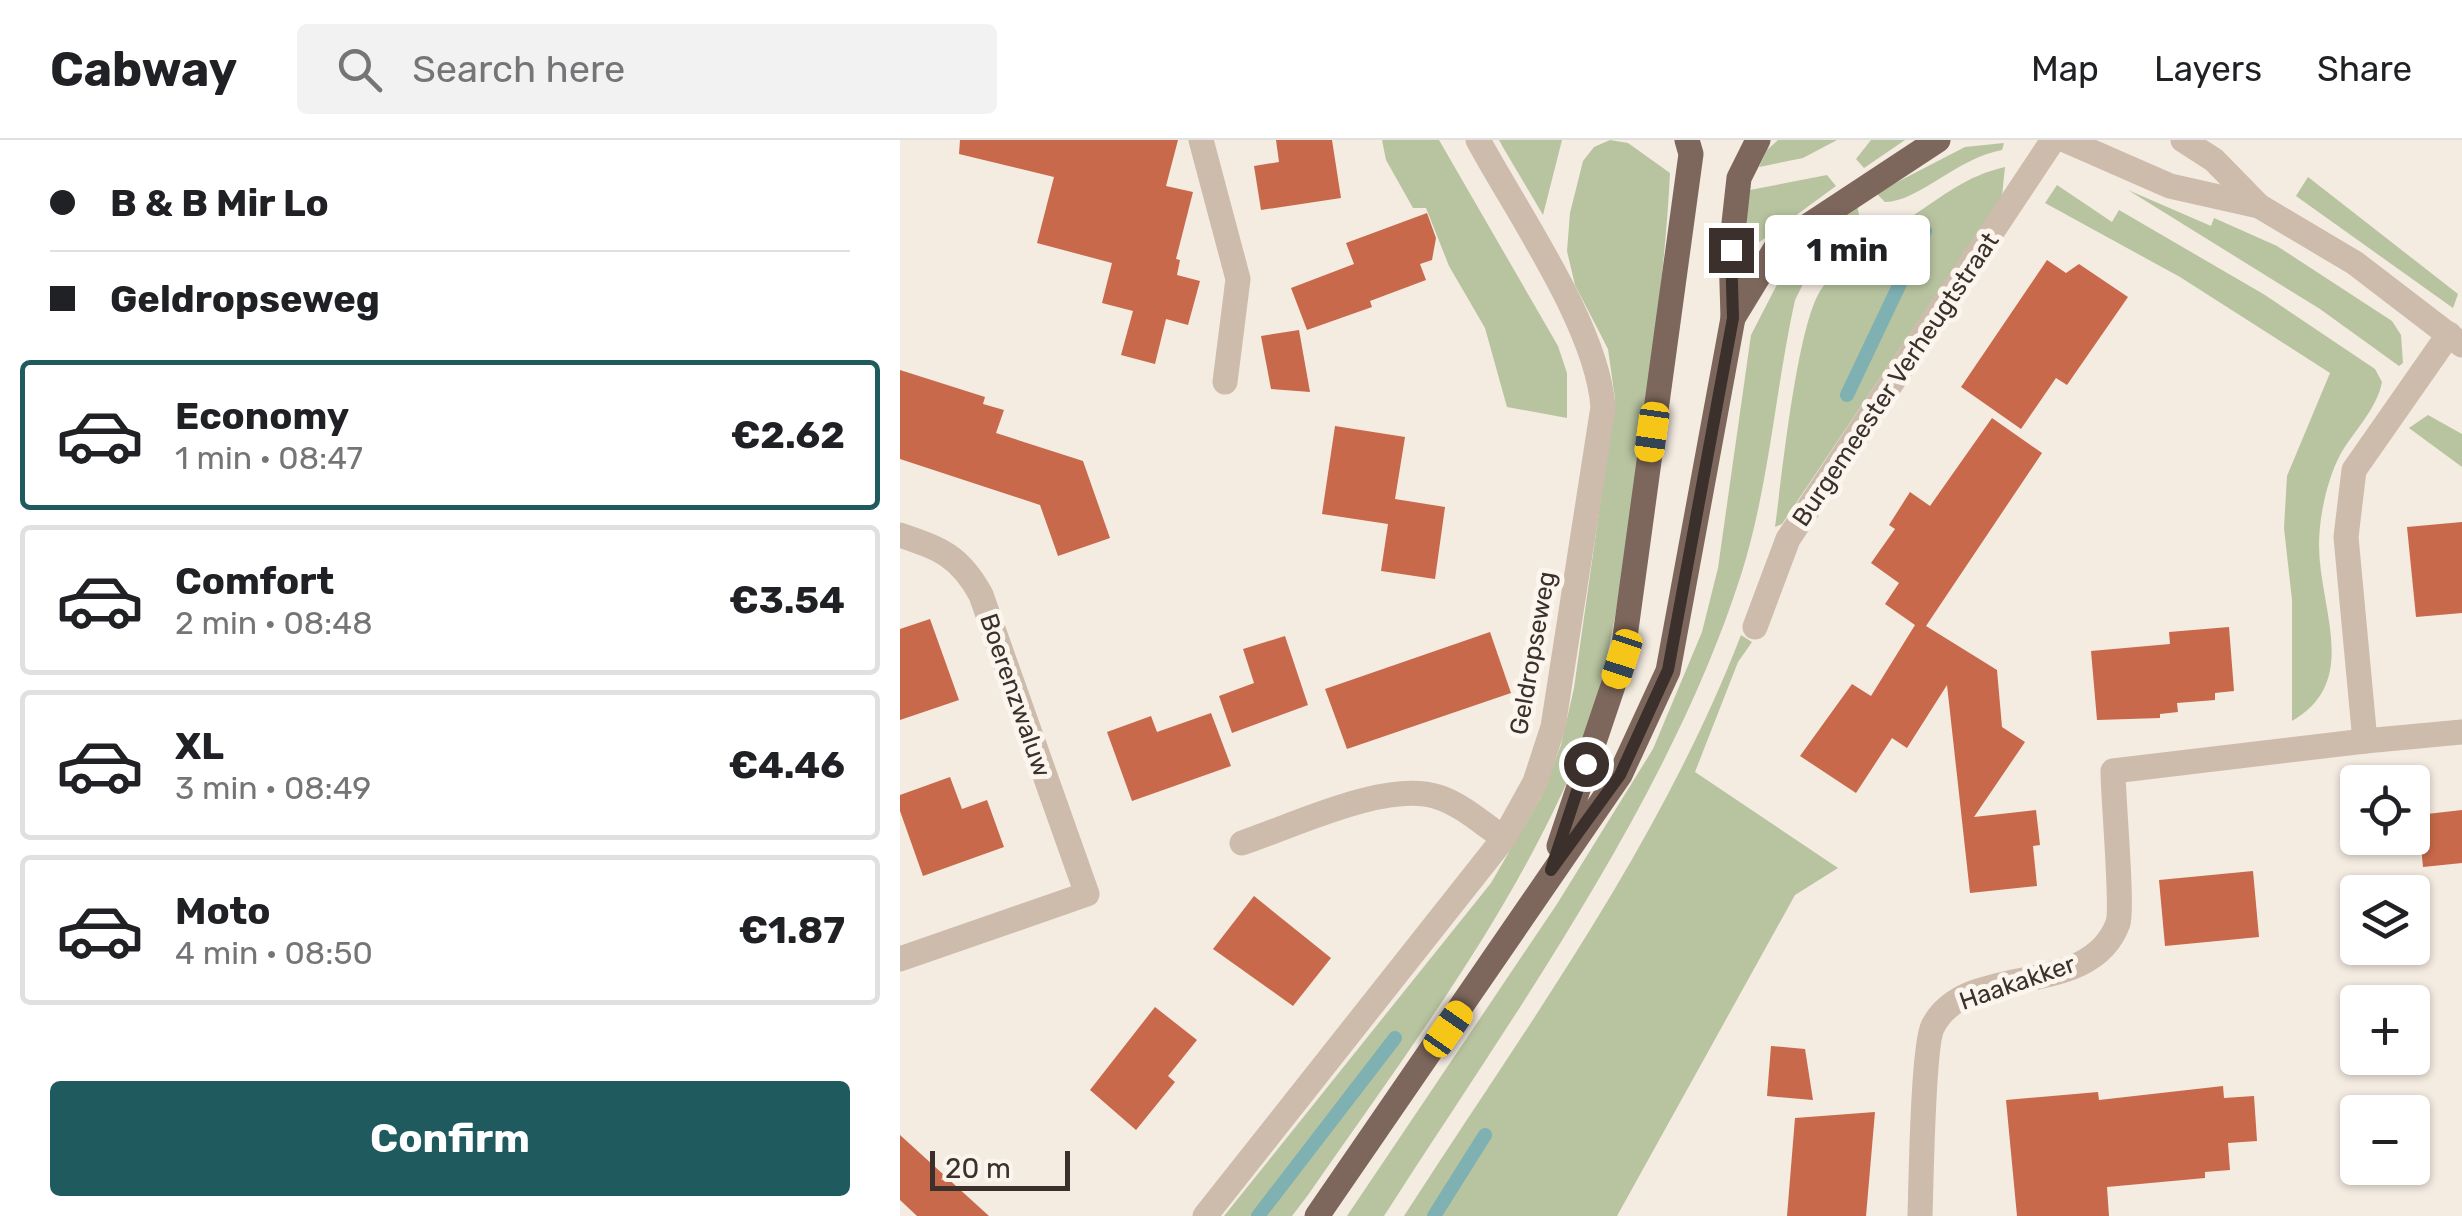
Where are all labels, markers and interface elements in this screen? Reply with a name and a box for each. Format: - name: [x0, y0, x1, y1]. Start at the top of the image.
- search box: [297, 24, 997, 114]
- text: Cabway: [50, 41, 237, 98]
- icon: search: [332, 42, 387, 97]
- text: Search here: [412, 46, 625, 92]
- text: Map: [2031, 48, 2099, 90]
- text: Layers: [2154, 48, 2262, 90]
- text: Share: [2317, 48, 2412, 90]
- text: B & B Mir Lo: [110, 180, 329, 226]
- callout: 1 min: [1766, 215, 1931, 285]
- street label: Burgemeester Verheugtstraat: [1786, 227, 2005, 531]
- route end: [1709, 228, 1754, 273]
- text: 1 min: [1807, 231, 1888, 269]
- text: Geldropseweg: [110, 276, 380, 322]
- icon: car: [55, 390, 145, 480]
- text: Economy: [175, 393, 349, 439]
- car: [1633, 400, 1671, 464]
- text: €2.62: [730, 412, 845, 458]
- text: 1 min · 08:47: [175, 439, 363, 477]
- icon: car: [55, 555, 145, 645]
- text: Comfort: [175, 558, 334, 604]
- street label: Geldropseweg: [1504, 569, 1561, 737]
- text: €3.54: [729, 577, 845, 623]
- text: 2 min · 08:48: [175, 604, 373, 642]
- street label: Boerenzwaluw: [974, 610, 1057, 781]
- car: [1598, 626, 1646, 692]
- icon: car: [55, 720, 145, 810]
- text: XL: [175, 723, 224, 769]
- text: €4.46: [728, 742, 845, 788]
- route start: [1564, 742, 1609, 787]
- map controls: [2340, 765, 2430, 1185]
- button: locate: [2340, 765, 2430, 855]
- text: 3 min · 08:49: [175, 769, 371, 807]
- button: layers: [2340, 875, 2430, 965]
- icon: car: [55, 885, 145, 975]
- text: Moto: [175, 888, 271, 934]
- text: €1.87: [738, 907, 845, 953]
- text: 4 min · 08:50: [175, 934, 373, 972]
- street label: Haakakker: [1955, 949, 2079, 1016]
- button: +: [2340, 985, 2430, 1075]
- car: [1419, 996, 1477, 1062]
- button: Confirm: [50, 1081, 850, 1196]
- button: −: [2340, 1095, 2430, 1185]
- scale bar: [930, 1146, 1070, 1190]
- text: 20 m: [945, 1152, 1011, 1185]

